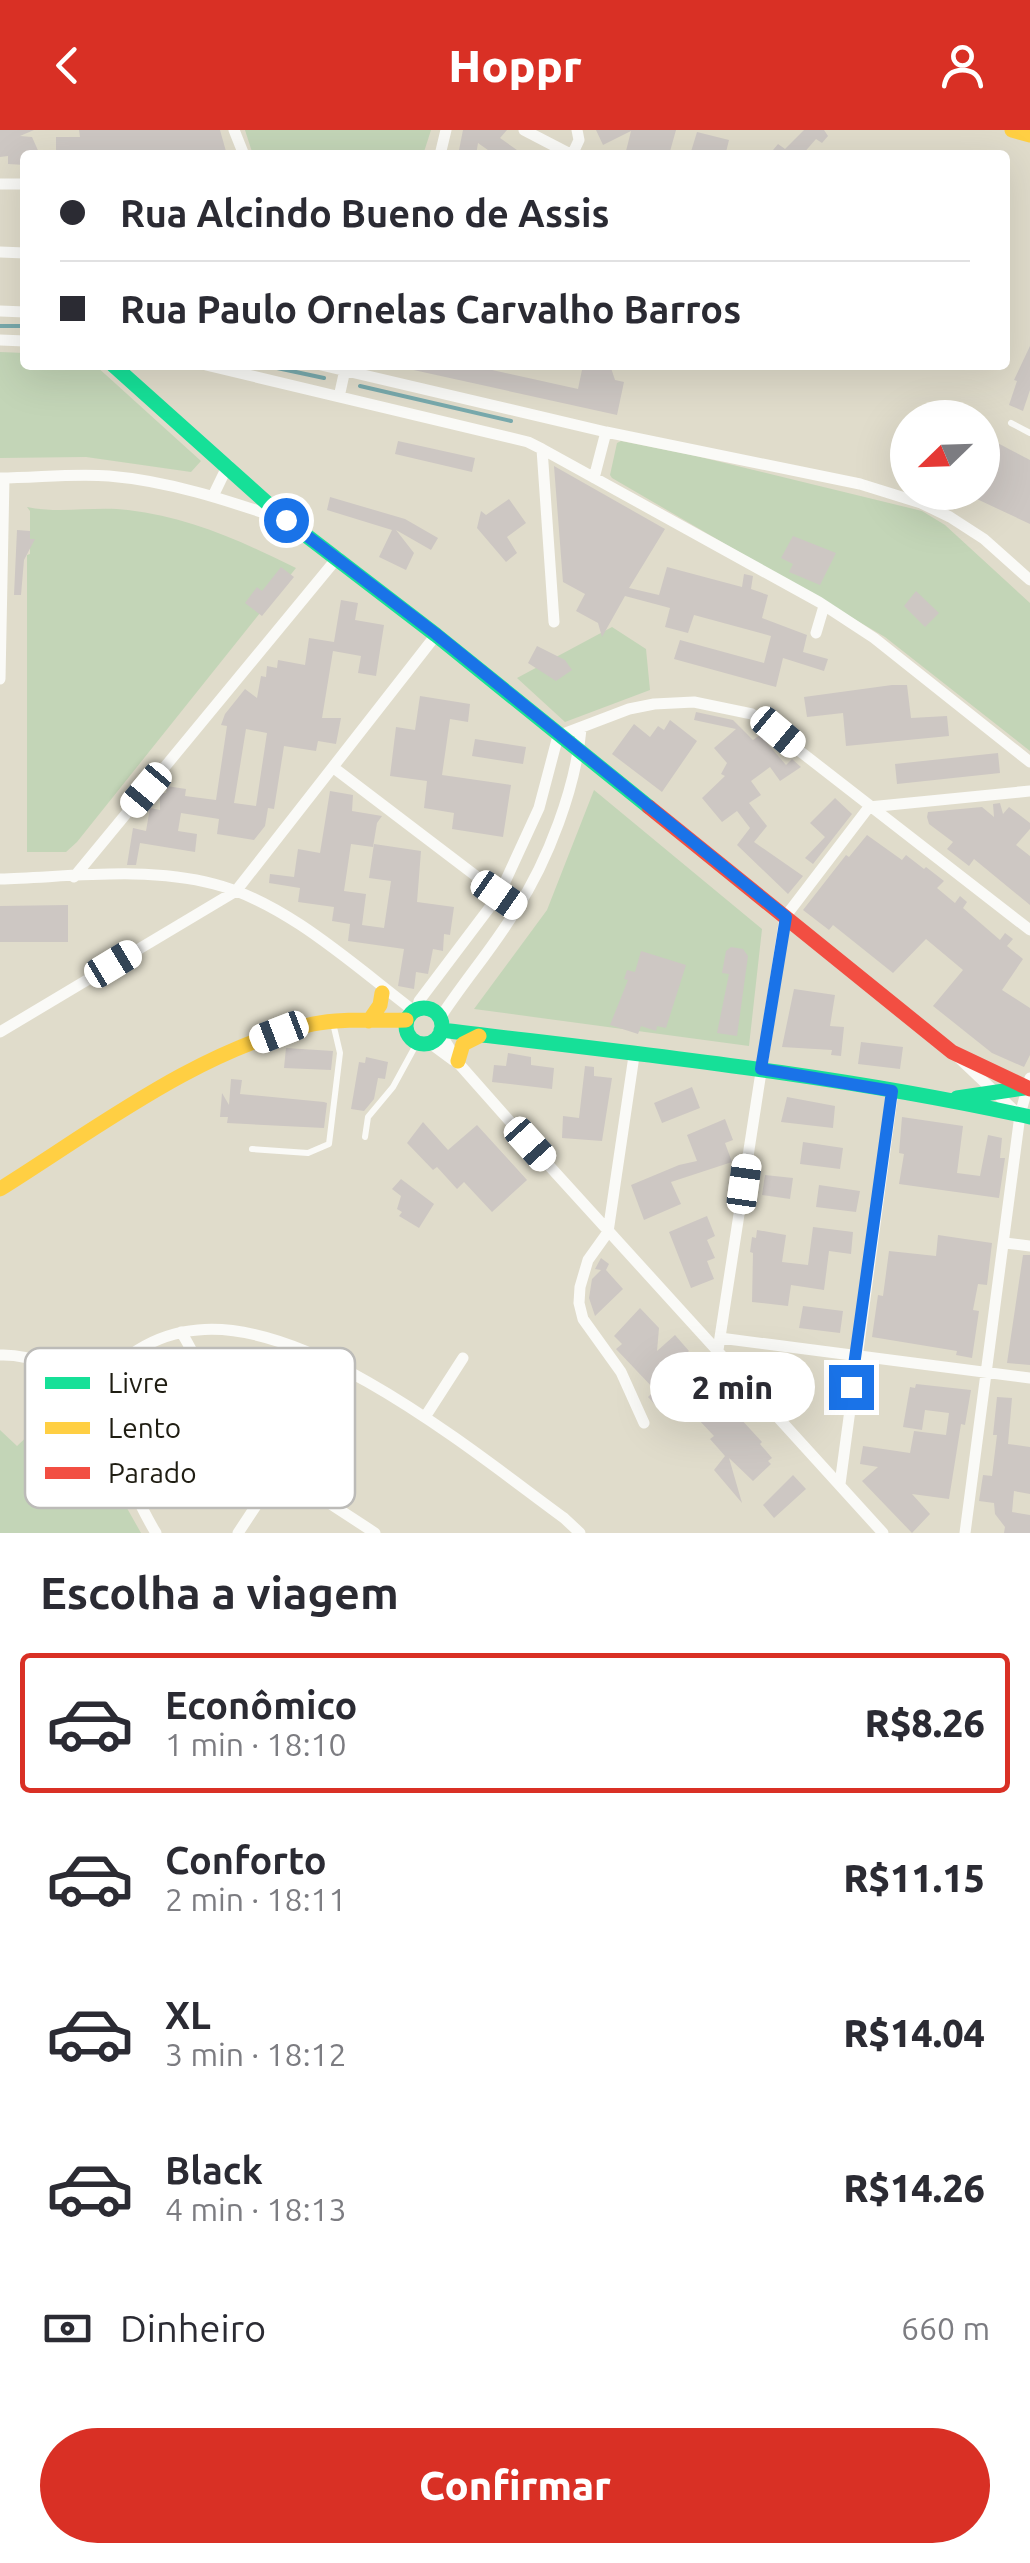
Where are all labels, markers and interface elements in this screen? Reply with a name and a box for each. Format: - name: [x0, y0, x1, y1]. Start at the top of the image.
- icon: back: [40, 38, 95, 93]
- icon: person: [935, 38, 990, 93]
- text: Hoppr: [448, 40, 582, 91]
- text: Rua Alcindo Bueno de Assis: [120, 192, 609, 234]
- text: Rua Paulo Ornelas Carvalho Barros: [120, 288, 741, 330]
- north arrow: [890, 400, 1000, 510]
- map controls: [890, 400, 1000, 510]
- route start: [264, 498, 309, 543]
- car: [745, 701, 811, 763]
- car: [115, 757, 177, 823]
- car: [466, 866, 532, 924]
- car: [80, 936, 146, 992]
- car: [246, 1007, 312, 1057]
- car: [499, 1112, 561, 1176]
- car: [725, 1152, 763, 1216]
- legend: [25, 1348, 355, 1508]
- callout: 2 min: [651, 1352, 816, 1422]
- route end: [829, 1365, 874, 1410]
- text: Livre: [108, 1367, 169, 1398]
- text: 2 min: [692, 1369, 773, 1405]
- text: Lento: [108, 1412, 181, 1443]
- text: Parado: [108, 1457, 197, 1488]
- text: Escolha a viagem: [40, 1567, 399, 1618]
- icon: car: [45, 1678, 135, 1768]
- text: Econômico: [165, 1684, 357, 1726]
- text: R$8.26: [865, 1702, 985, 1744]
- text: 1 min · 18:10: [165, 1726, 347, 1762]
- icon: car: [45, 1833, 135, 1923]
- text: Conforto: [165, 1839, 327, 1881]
- text: R$11.15: [843, 1857, 985, 1899]
- text: 2 min · 18:11: [165, 1881, 347, 1917]
- icon: car: [45, 1988, 135, 2078]
- text: XL: [165, 1994, 211, 2036]
- text: R$14.04: [843, 2012, 985, 2054]
- text: 3 min · 18:12: [165, 2036, 347, 2072]
- icon: car: [45, 2143, 135, 2233]
- text: Black: [165, 2149, 263, 2191]
- text: R$14.26: [843, 2167, 985, 2209]
- text: 4 min · 18:13: [165, 2191, 347, 2227]
- icon: cash: [40, 2301, 95, 2356]
- text: Dinheiro: [120, 2307, 266, 2349]
- text: 660 m: [901, 2310, 990, 2346]
- button: Confirmar: [40, 2428, 990, 2543]

